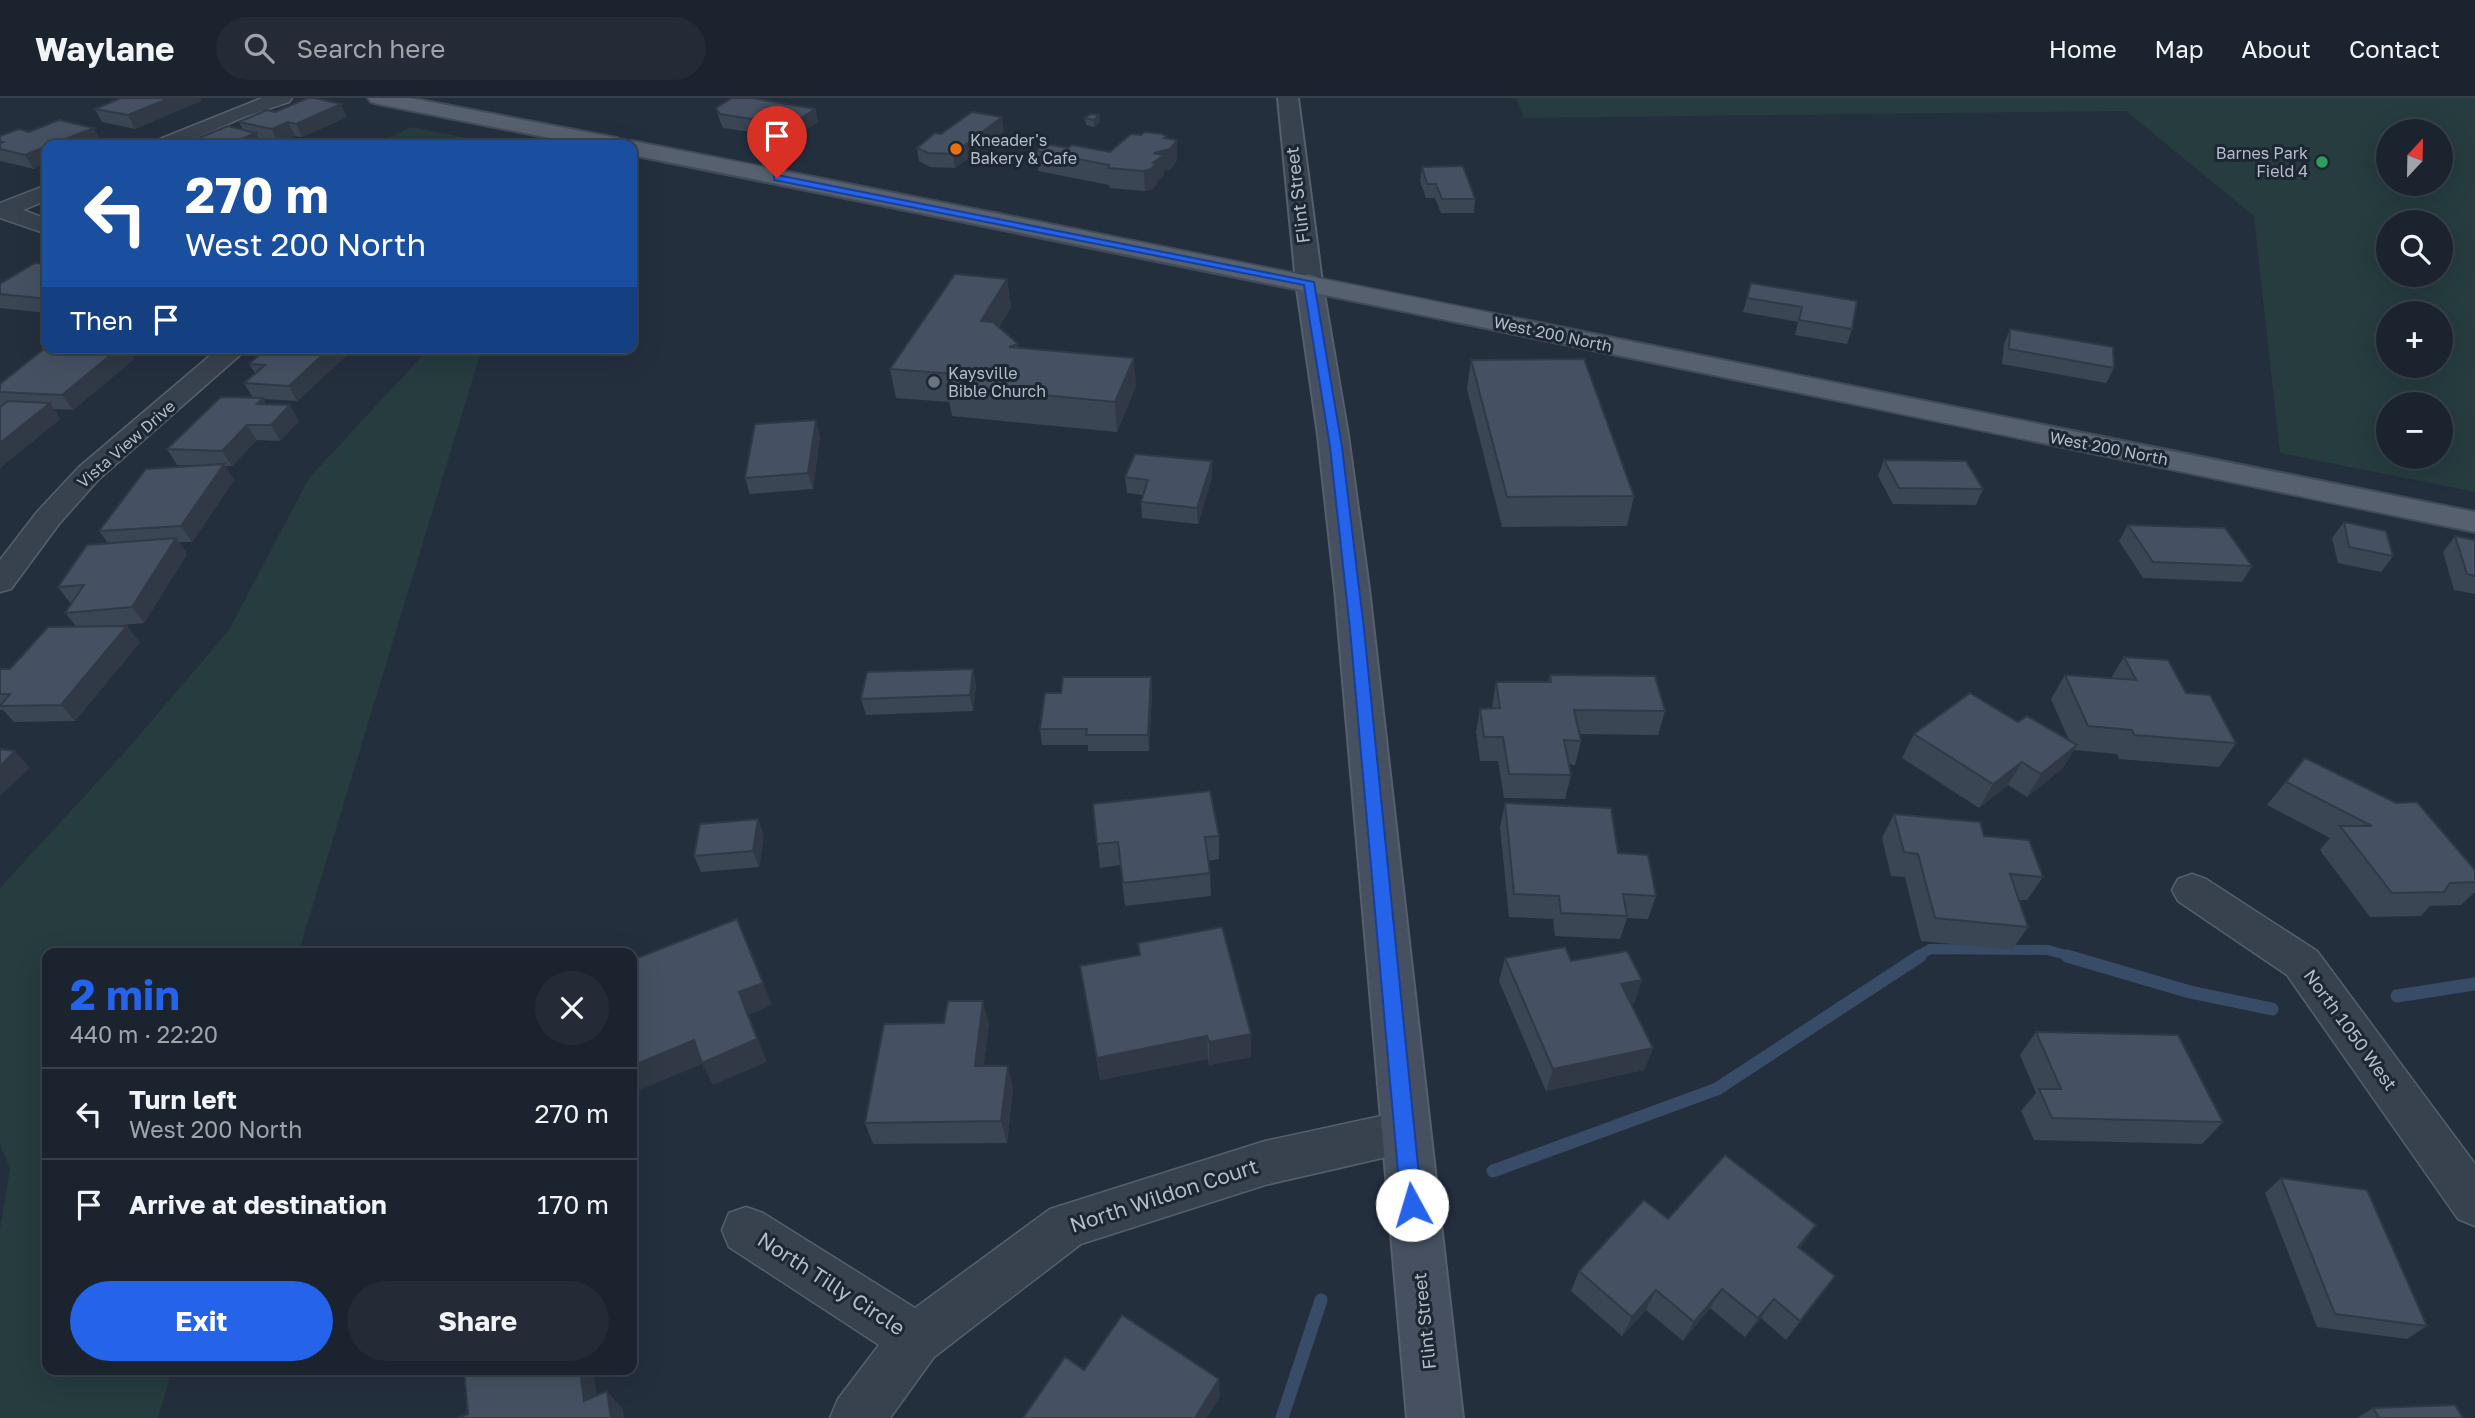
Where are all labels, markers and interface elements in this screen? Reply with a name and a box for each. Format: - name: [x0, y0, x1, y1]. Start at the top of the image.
- search box: [216, 17, 706, 80]
- text: Waylane: [35, 29, 174, 68]
- icon: search: [240, 29, 278, 67]
- text: Search here: [296, 33, 445, 64]
- text: Home: [2049, 34, 2117, 63]
- text: Map: [2155, 34, 2204, 63]
- text: About: [2242, 34, 2311, 63]
- text: Contact: [2349, 34, 2440, 63]
- pin: [747, 106, 807, 178]
- icon: arrive: [758, 117, 796, 155]
- north arrow: [2376, 119, 2454, 196]
- map controls: [2376, 119, 2453, 469]
- place label: Kneader's Bakery & Cafe: [970, 130, 1077, 168]
- marker: Kneader's Bakery & Cafe: [948, 141, 964, 157]
- place label: Barnes Park Field 4: [2216, 143, 2308, 181]
- street label: Flint Street: [1280, 146, 1314, 245]
- marker: Barnes Park Field 4: [2314, 154, 2330, 170]
- text: 270 m: [185, 165, 329, 224]
- icon: left: [70, 168, 161, 259]
- button: search: [2376, 210, 2453, 287]
- text: West 200 North: [185, 225, 426, 263]
- icon: arrive: [147, 301, 185, 339]
- button: +: [2376, 301, 2453, 378]
- text: Then: [70, 305, 133, 336]
- street label: West 200 North: [1492, 312, 1614, 356]
- place label: Kaysville Bible Church: [948, 363, 1046, 401]
- marker: Kaysville Bible Church: [926, 374, 942, 390]
- button: −: [2376, 392, 2453, 469]
- street label: Vista View Drive: [73, 396, 179, 492]
- street label: West 200 North: [2048, 427, 2170, 469]
- street label: North 1050 West: [2299, 965, 2402, 1094]
- text: 2 min: [70, 969, 180, 1019]
- button: close: [535, 971, 609, 1045]
- text: 440 m · 22:20: [70, 1020, 218, 1048]
- text: Turn left: [129, 1084, 237, 1115]
- icon: left: [70, 1095, 108, 1133]
- text: 270 m: [535, 1098, 609, 1129]
- text: West 200 North: [129, 1115, 302, 1143]
- street label: North Wildon Court: [1066, 1152, 1261, 1238]
- position arrow: [1375, 1168, 1449, 1242]
- icon: arrive: [70, 1186, 108, 1224]
- text: Arrive at destination: [129, 1189, 387, 1220]
- text: 170 m: [537, 1189, 609, 1220]
- street label: North Tilly Circle: [753, 1226, 910, 1340]
- street label: Flint Street: [1408, 1272, 1440, 1371]
- button: Exit: [70, 1281, 333, 1361]
- button: Share: [347, 1281, 609, 1361]

